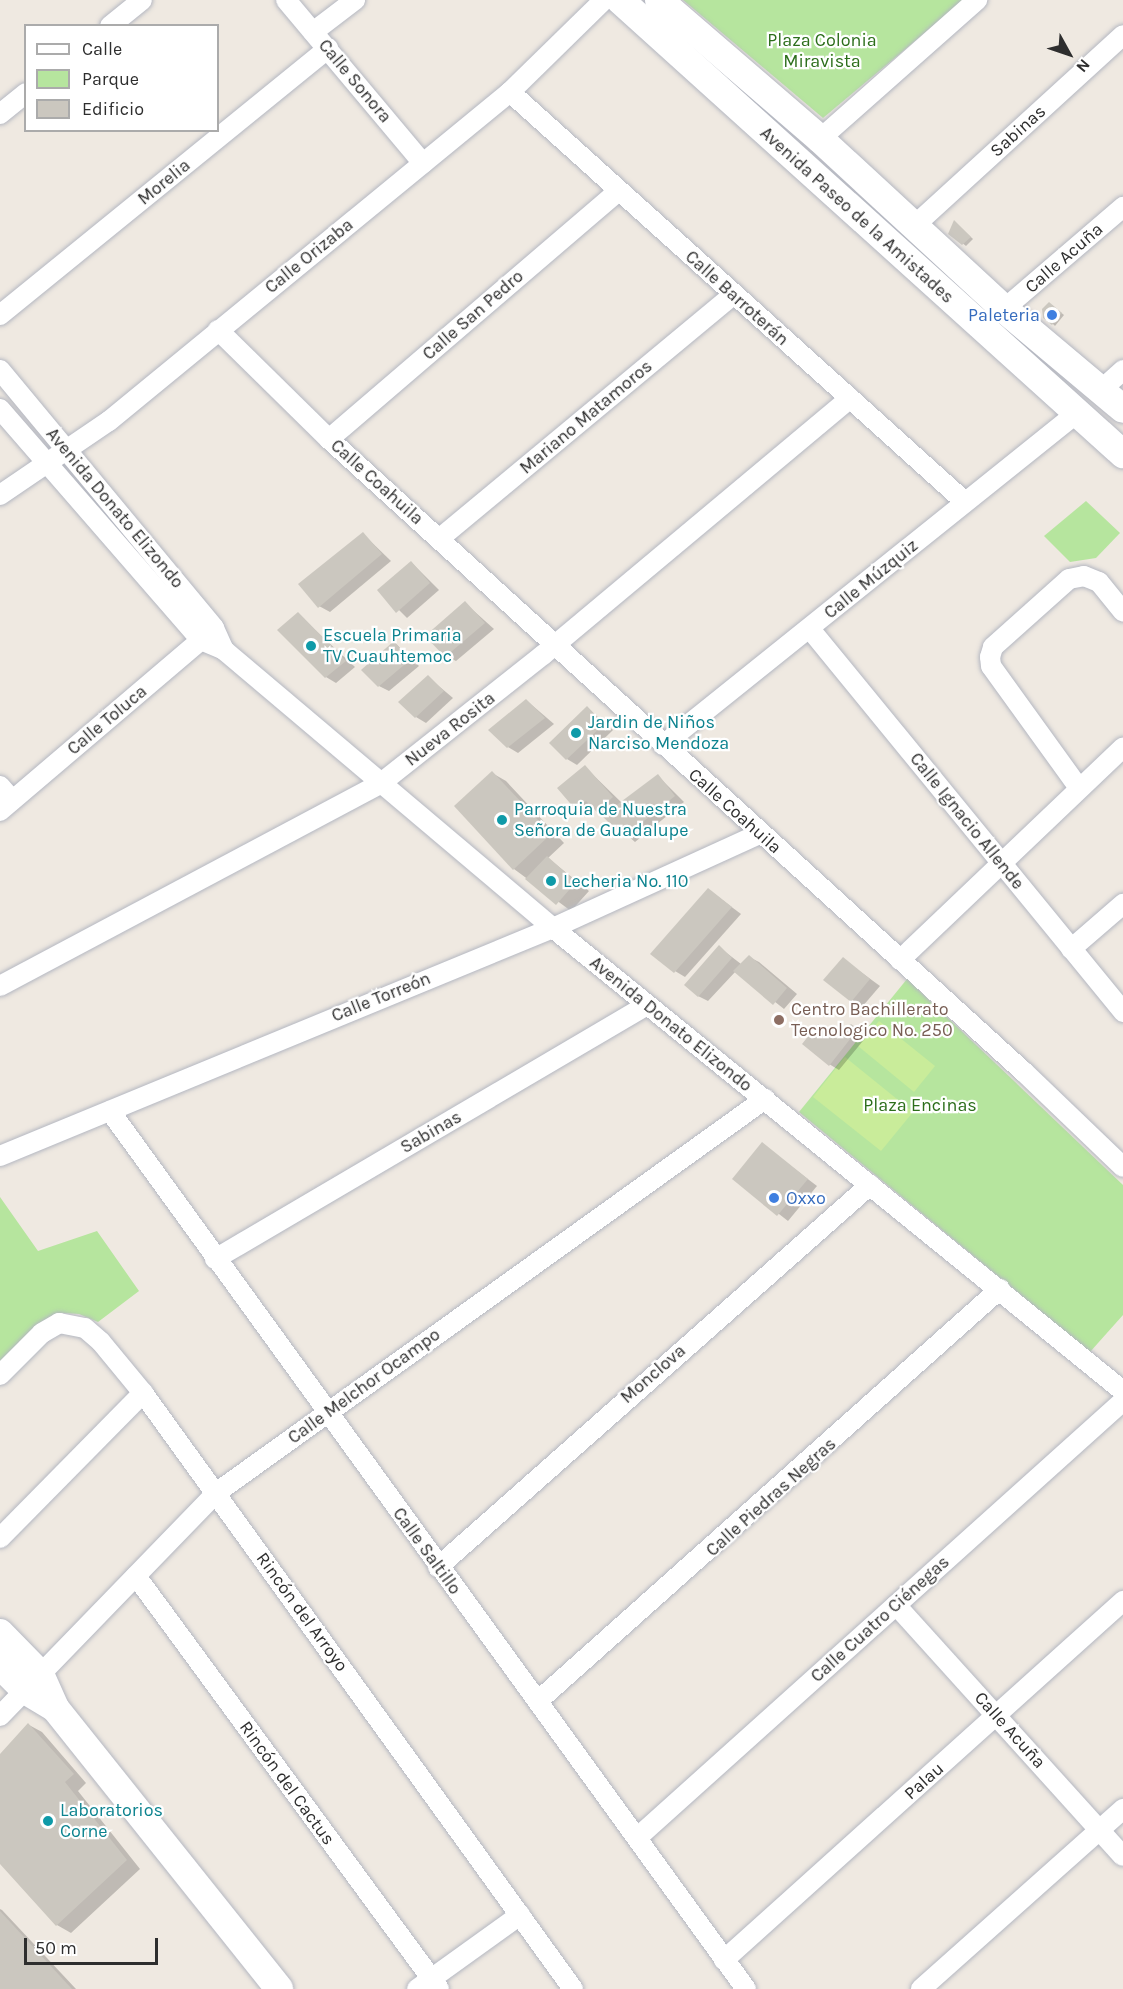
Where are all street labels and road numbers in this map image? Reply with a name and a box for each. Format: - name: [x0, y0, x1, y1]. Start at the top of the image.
- street label: Calle Sonora: [314, 35, 396, 127]
- street label: Sabinas: [986, 101, 1050, 161]
- street label: Avenida Paseo de la Amistades: [756, 122, 958, 308]
- street label: Morelia: [133, 154, 195, 210]
- street label: Calle Orizaba: [261, 214, 357, 298]
- street label: Calle Acuña: [1021, 218, 1107, 298]
- street label: Calle Barroterán: [681, 246, 793, 350]
- street label: Calle San Pedro: [418, 265, 528, 365]
- street label: Mariano Matamoros: [515, 355, 657, 479]
- street label: Avenida Donato Elizondo: [42, 423, 188, 593]
- street label: Calle Coahuila: [326, 435, 428, 529]
- street label: Calle Múzquiz: [820, 535, 922, 623]
- street label: Calle Toluca: [63, 681, 151, 759]
- street label: Nueva Rosita: [401, 687, 499, 771]
- street label: Calle Ignacio Allende: [905, 748, 1029, 894]
- street label: Calle Coahuila: [684, 764, 786, 858]
- street label: Avenida Donato Elizondo: [585, 952, 757, 1096]
- street label: Calle Torreón: [328, 967, 434, 1027]
- street label: Sabinas: [397, 1106, 465, 1158]
- street label: Calle Melchor Ocampo: [284, 1324, 444, 1448]
- street label: Monclova: [616, 1340, 690, 1408]
- street label: Calle Piedras Negras: [702, 1433, 840, 1561]
- street label: Calle Saltillo: [388, 1503, 466, 1599]
- street label: Rincón del Arroyo: [251, 1548, 353, 1676]
- street label: Calle Cuatro Ciénegas: [806, 1551, 954, 1687]
- street label: Calle Acuña: [970, 1687, 1050, 1773]
- street label: Rincón del Cactus: [235, 1717, 339, 1849]
- street label: Palau: [900, 1758, 948, 1804]

